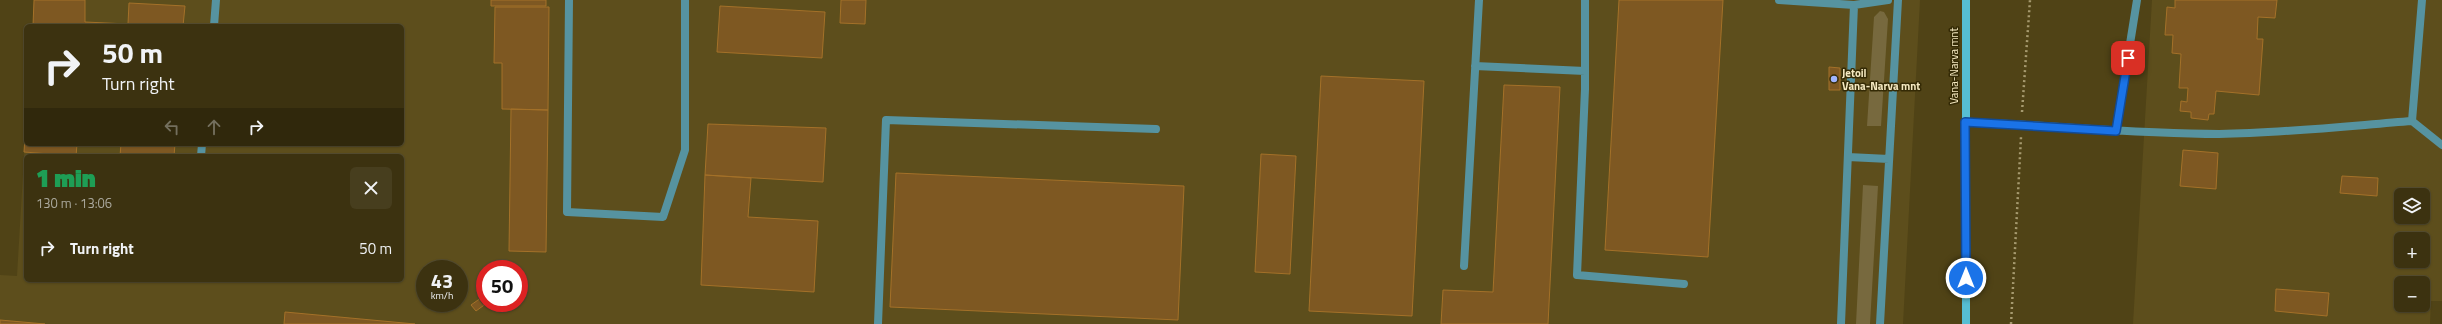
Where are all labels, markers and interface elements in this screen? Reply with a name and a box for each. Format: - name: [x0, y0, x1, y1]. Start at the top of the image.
- street label: Vana-Narva mnt: [1946, 28, 1962, 104]
- text: 50 m: [102, 31, 163, 74]
- icon: right: [36, 40, 88, 92]
- pin: [2111, 41, 2145, 75]
- icon: arrive: [2117, 47, 2139, 69]
- place label: Jetoil Vana-Narva mnt: [1842, 65, 1920, 94]
- text: Turn right: [102, 70, 175, 97]
- marker: Jetoil Vana-Narva mnt: [1829, 74, 1839, 84]
- icon: left: [161, 116, 183, 138]
- icon: ahead: [203, 116, 225, 138]
- icon: right: [245, 116, 267, 138]
- text: 1 min: [36, 160, 96, 196]
- button: close: [350, 167, 392, 209]
- map controls: [2394, 188, 2430, 312]
- button: layers: [2394, 188, 2430, 224]
- text: 130 m · 13:06: [36, 193, 112, 213]
- button: +: [2394, 232, 2430, 268]
- icon: right: [36, 237, 58, 259]
- text: Turn right: [70, 237, 134, 260]
- text: 50 m: [359, 237, 392, 260]
- position arrow: [1945, 257, 1987, 299]
- speed limit sign: 50: [476, 260, 528, 312]
- text: 43: [431, 265, 453, 296]
- button: −: [2394, 276, 2430, 312]
- text: km/h: [431, 288, 453, 303]

